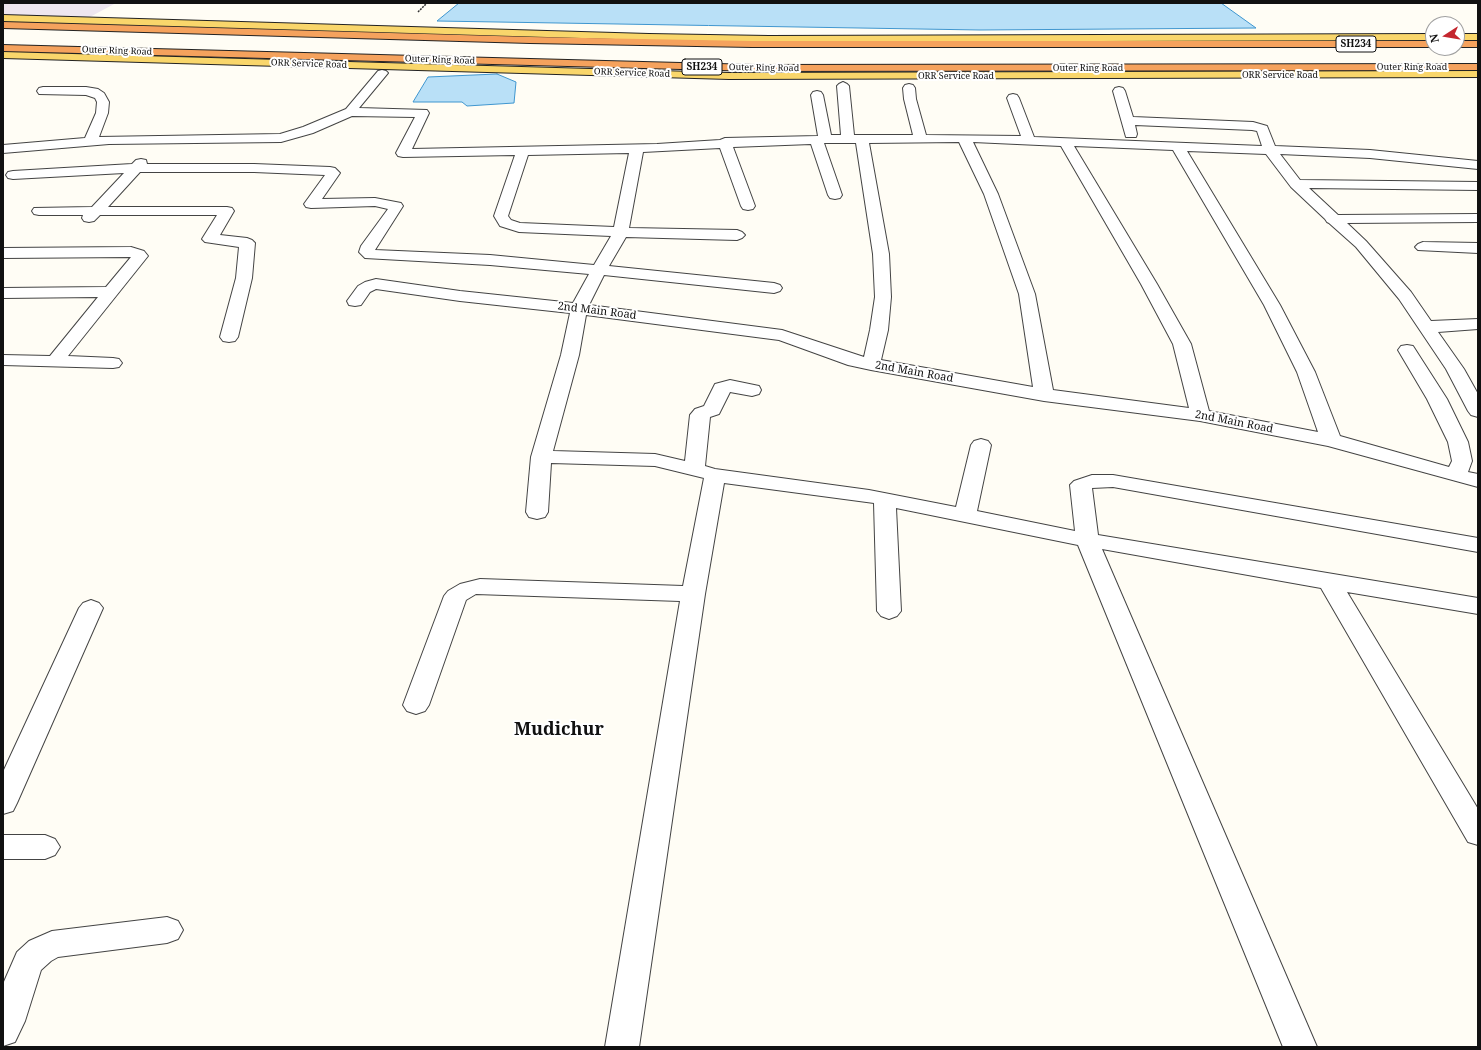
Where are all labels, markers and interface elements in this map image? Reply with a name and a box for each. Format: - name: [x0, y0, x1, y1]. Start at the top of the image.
- north arrow: [1425, 16, 1465, 56]
- text: N: [1426, 33, 1442, 44]
- road number: SH234: [1336, 36, 1376, 52]
- street label: Outer Ring Road: [82, 44, 152, 58]
- street label: Outer Ring Road: [405, 53, 475, 67]
- street label: ORR Service Road: [271, 57, 347, 71]
- road number: SH234: [682, 59, 722, 75]
- street label: Outer Ring Road: [729, 62, 799, 74]
- street label: Outer Ring Road: [1377, 62, 1447, 72]
- street label: Outer Ring Road: [1053, 63, 1123, 73]
- street label: ORR Service Road: [594, 66, 670, 80]
- street label: ORR Service Road: [1242, 70, 1318, 80]
- street label: ORR Service Road: [918, 71, 994, 81]
- street label: 2nd Main Road: [557, 300, 637, 322]
- street label: 2nd Main Road: [874, 359, 954, 385]
- street label: 2nd Main Road: [1194, 408, 1274, 436]
- district label: Mudichur: [514, 719, 604, 741]

